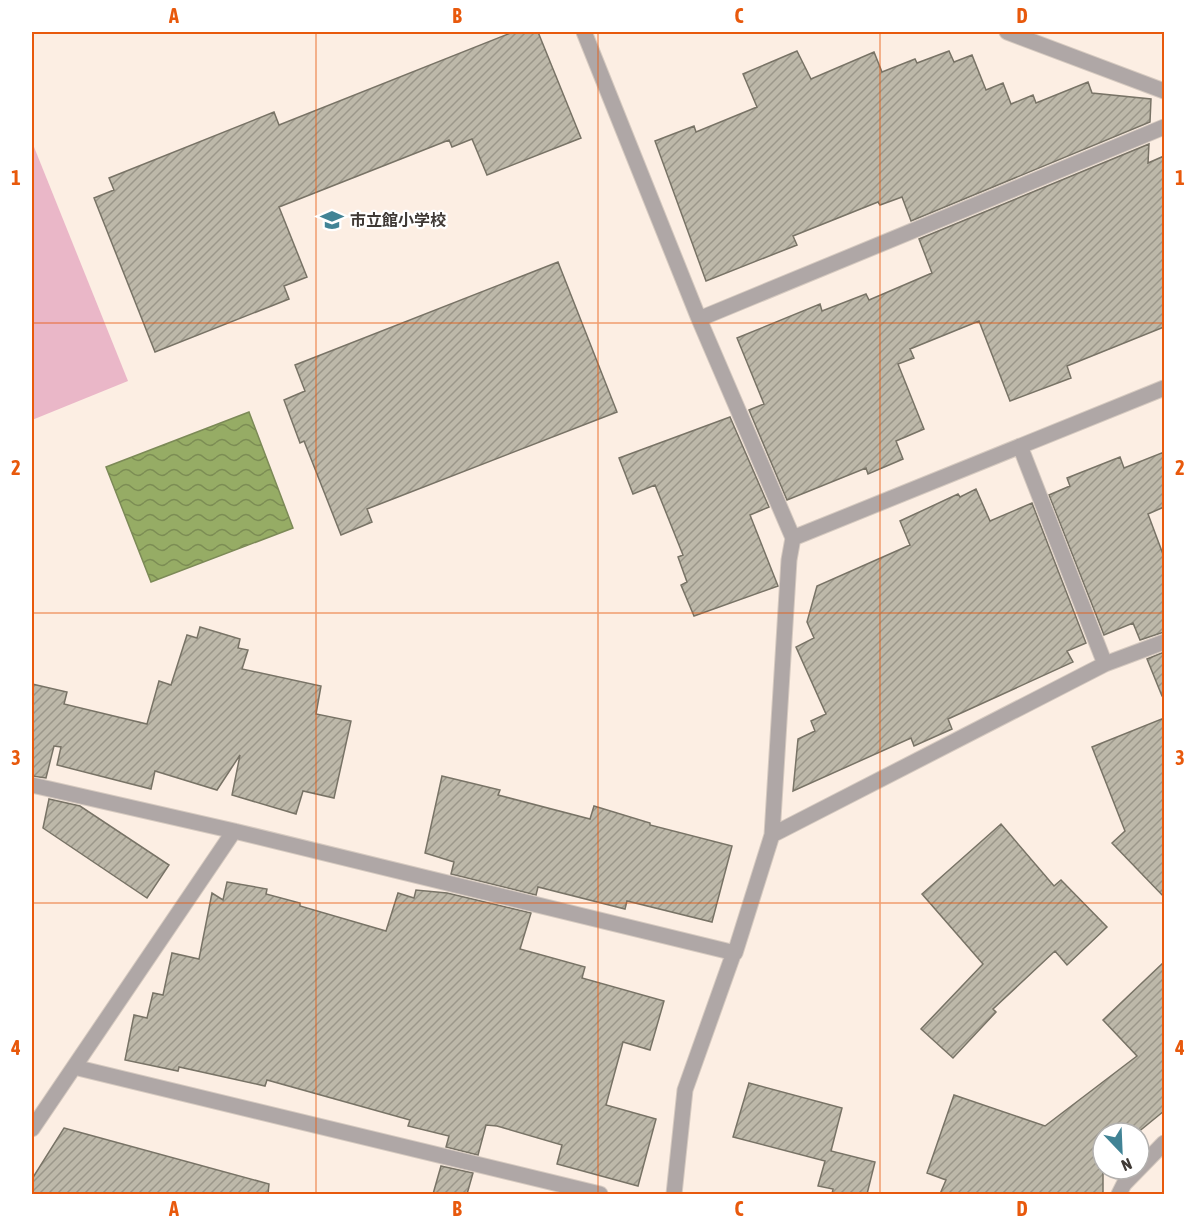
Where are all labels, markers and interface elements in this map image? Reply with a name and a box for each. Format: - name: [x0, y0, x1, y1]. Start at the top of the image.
- text: A: [168, 4, 179, 27]
- text: B: [452, 4, 462, 27]
- text: C: [735, 4, 744, 27]
- text: D: [1016, 4, 1028, 27]
- text: 1: [11, 166, 21, 189]
- text: 1: [1175, 166, 1185, 189]
- school or university icon: 市立館小学校: [319, 207, 345, 233]
- place label: 市立館小学校: [350, 211, 446, 229]
- text: 2: [11, 456, 21, 479]
- text: 2: [1175, 456, 1185, 479]
- text: 3: [11, 746, 21, 769]
- text: 3: [1175, 746, 1185, 769]
- text: 4: [10, 1036, 21, 1059]
- text: 4: [1174, 1036, 1185, 1059]
- north arrow: [1091, 1121, 1151, 1181]
- text: N: [1119, 1155, 1135, 1175]
- text: A: [168, 1197, 179, 1220]
- text: B: [452, 1197, 462, 1220]
- text: C: [735, 1197, 744, 1220]
- text: D: [1016, 1197, 1028, 1220]

